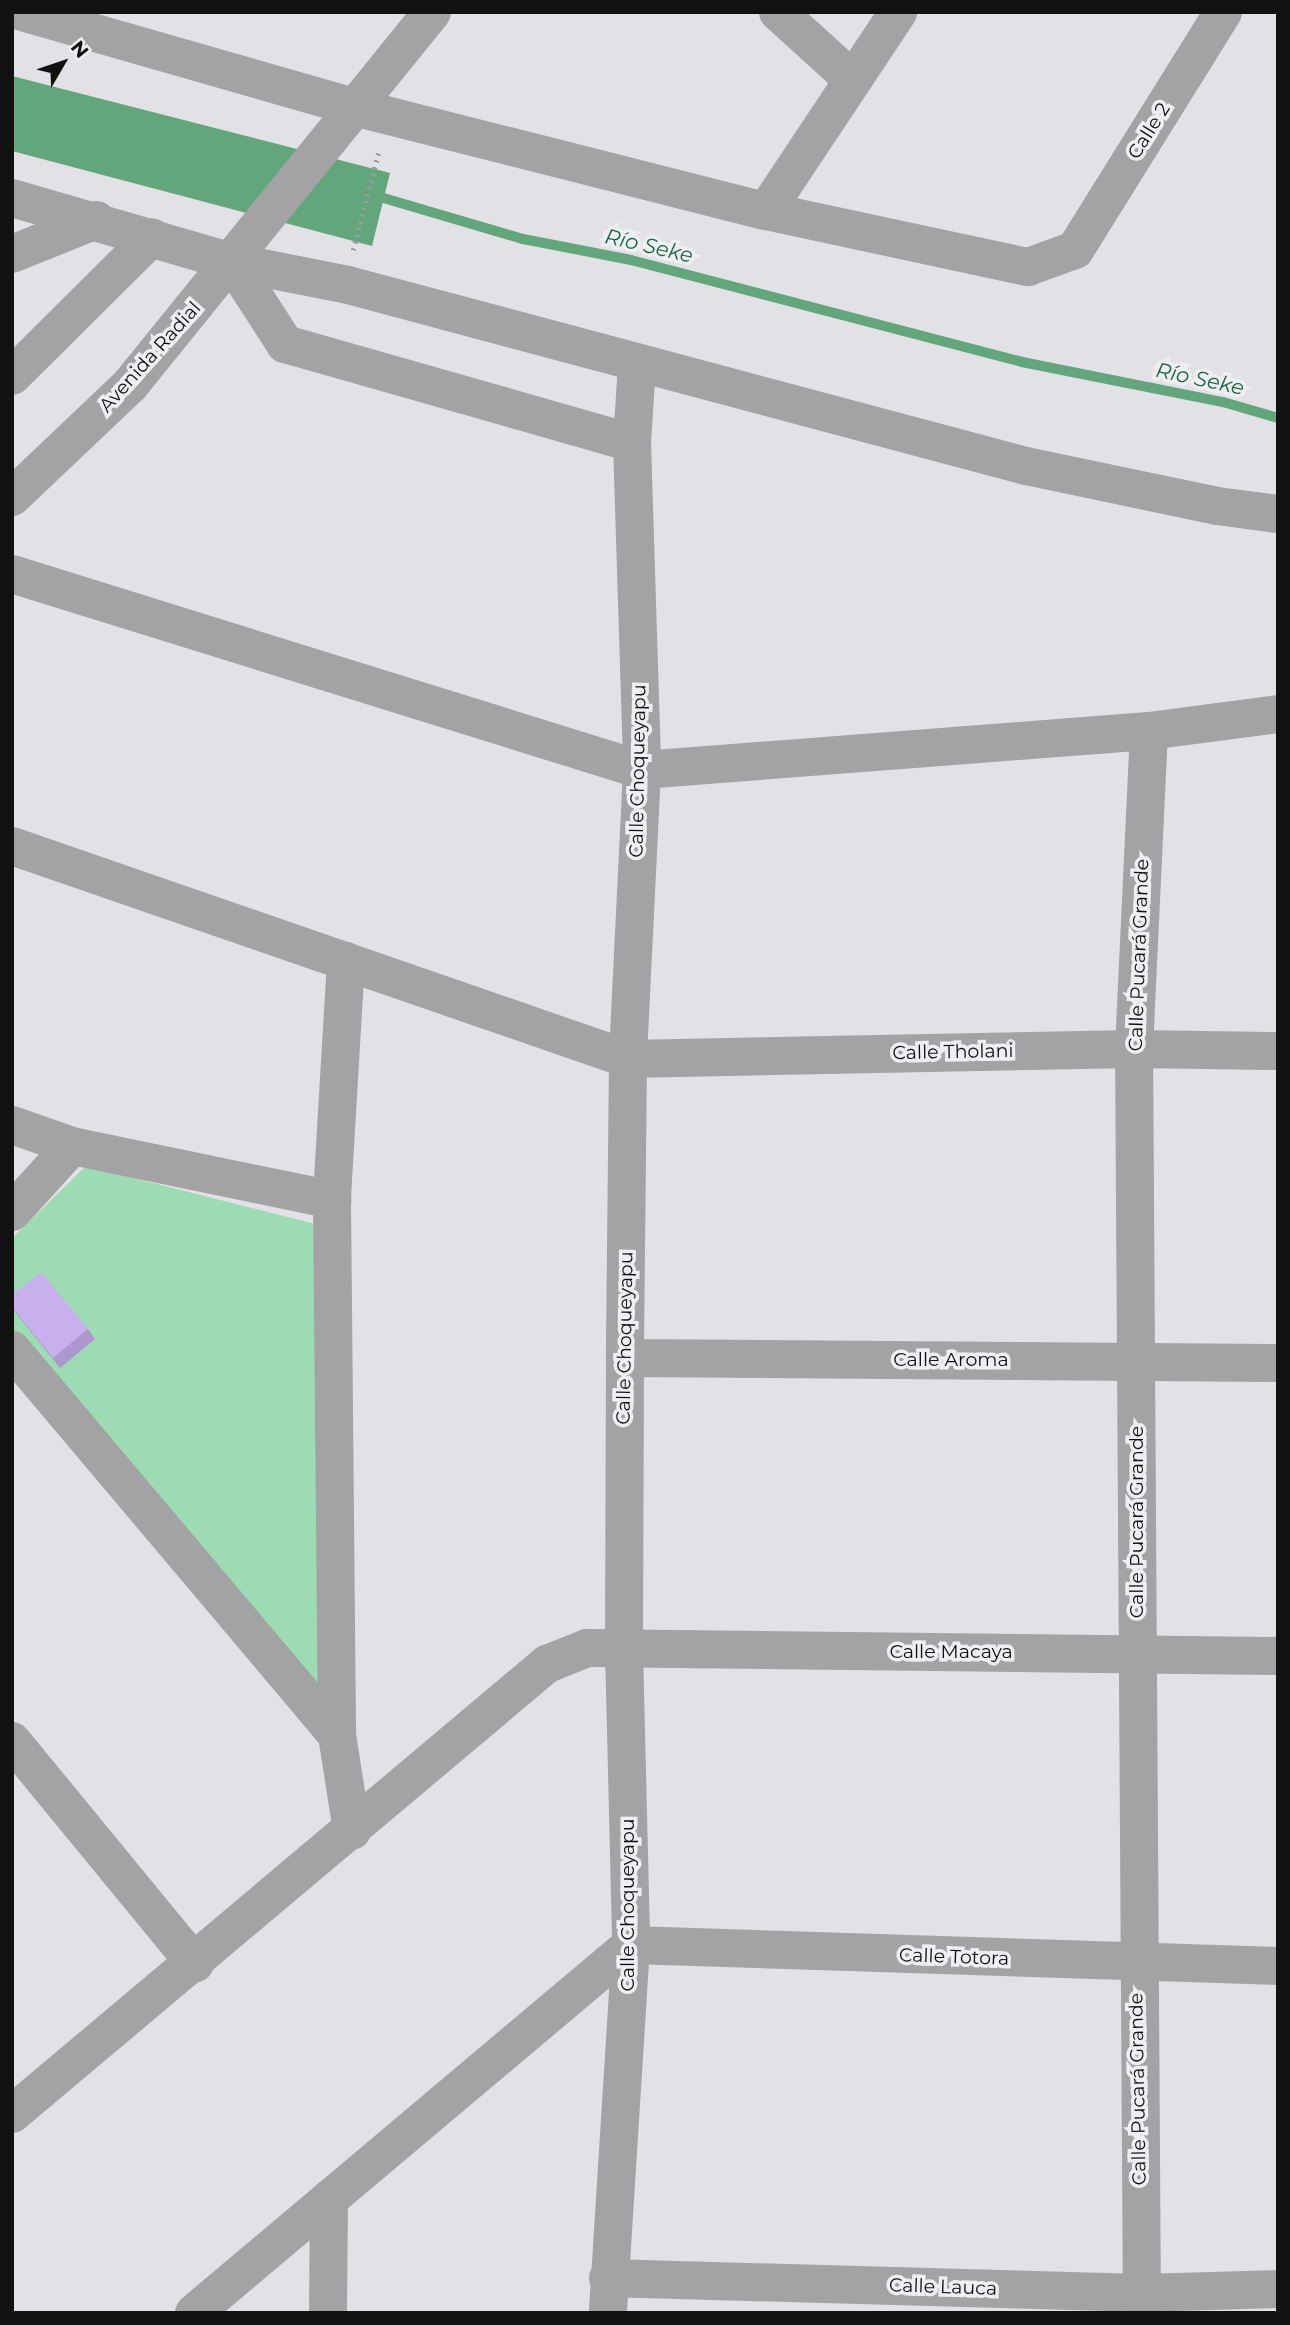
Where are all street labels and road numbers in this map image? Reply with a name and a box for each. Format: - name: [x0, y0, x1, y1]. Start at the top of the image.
- street label: Calle 2: [1123, 99, 1175, 163]
- street label: Avenida Radial: [94, 297, 206, 417]
- street label: Calle Choqueyapu: [625, 684, 651, 858]
- street label: Calle Pucará Grande: [1124, 858, 1154, 1052]
- street label: Calle Tholani: [892, 1040, 1014, 1064]
- street label: Calle Choqueyapu: [612, 1251, 638, 1425]
- street label: Calle Aroma: [893, 1349, 1009, 1371]
- street label: Calle Pucará Grande: [1126, 1426, 1148, 1618]
- street label: Calle Macaya: [889, 1641, 1013, 1663]
- street label: Calle Choqueyapu: [617, 1818, 639, 1992]
- street label: Calle Totora: [898, 1944, 1010, 1970]
- street label: Calle Pucará Grande: [1125, 1993, 1151, 2185]
- street label: Calle Lauca: [888, 2274, 998, 2300]

